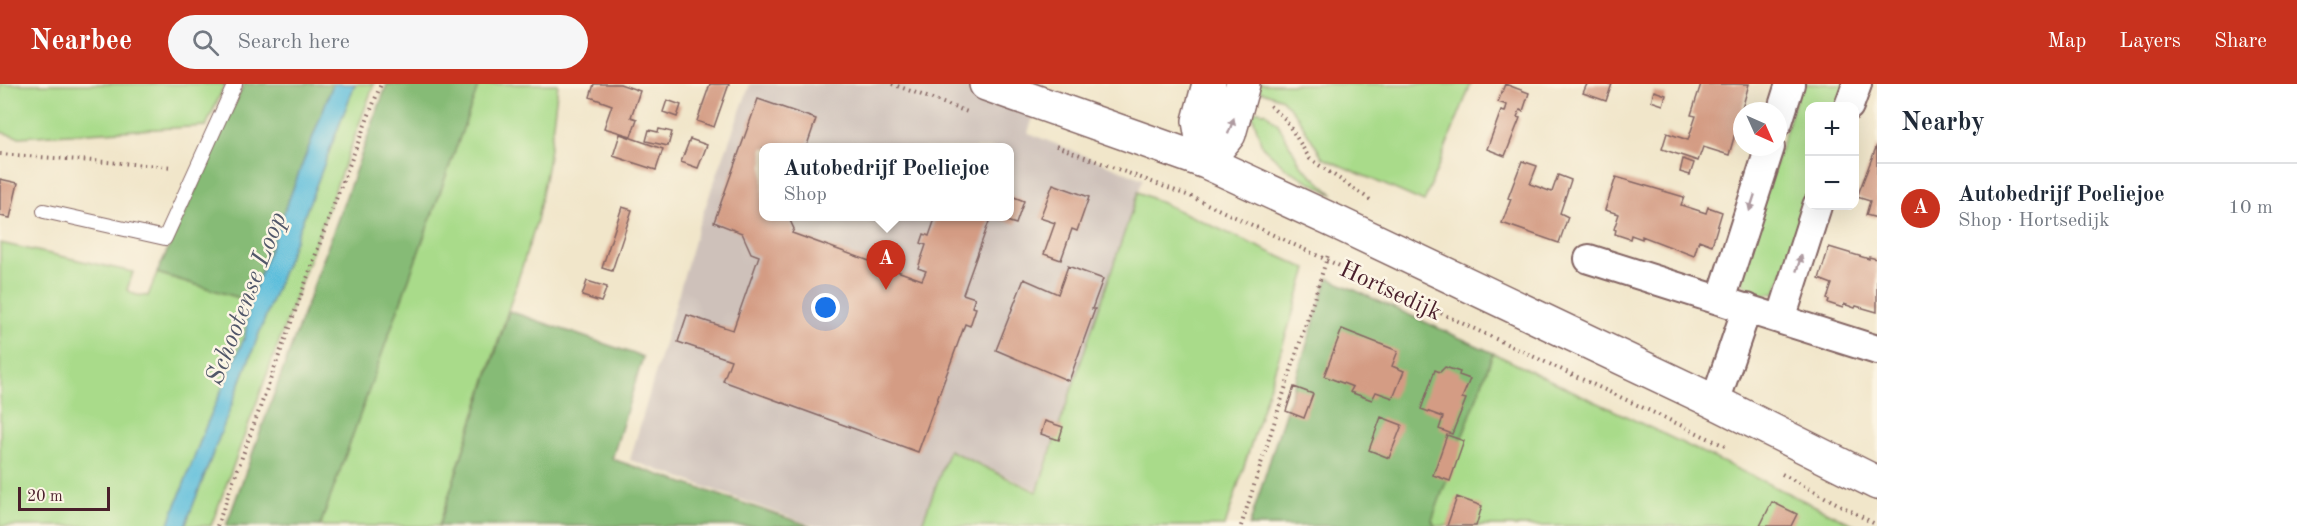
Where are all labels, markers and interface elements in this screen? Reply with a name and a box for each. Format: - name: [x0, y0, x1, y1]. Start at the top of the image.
- search box: [168, 15, 588, 69]
- icon: search: [189, 26, 222, 59]
- text: Nearbee: [30, 28, 132, 56]
- text: Search here: [237, 31, 350, 53]
- text: Map: [2047, 31, 2086, 52]
- text: Layers: [2119, 31, 2181, 52]
- text: Share: [2214, 31, 2267, 52]
- north arrow: [1733, 102, 1787, 156]
- map controls: [1805, 102, 1859, 210]
- button: +: [1805, 102, 1859, 156]
- text: Nearby: [1901, 110, 1985, 136]
- one-way arrow: [1226, 117, 1236, 135]
- popup: [759, 143, 1014, 221]
- button: −: [1805, 156, 1859, 210]
- text: Autobedrijf Poeliejoe: [783, 158, 990, 180]
- text: Autobedrijf Poeliejoe: [1958, 184, 2165, 206]
- text: Shop: [783, 185, 827, 205]
- one-way arrow: [1747, 194, 1756, 212]
- text: A: [1913, 198, 1928, 218]
- text: 10 m: [2228, 198, 2273, 218]
- water label: Schootense Loop: [202, 209, 292, 389]
- text: Shop · Hortsedijk: [1958, 211, 2110, 231]
- pin: A: [866, 240, 906, 290]
- one-way arrow: [1795, 254, 1804, 272]
- street label: Hortsedijk: [1335, 258, 1445, 326]
- your location: [811, 293, 840, 322]
- scale bar: [18, 484, 110, 512]
- text: 20 m: [27, 489, 63, 505]

